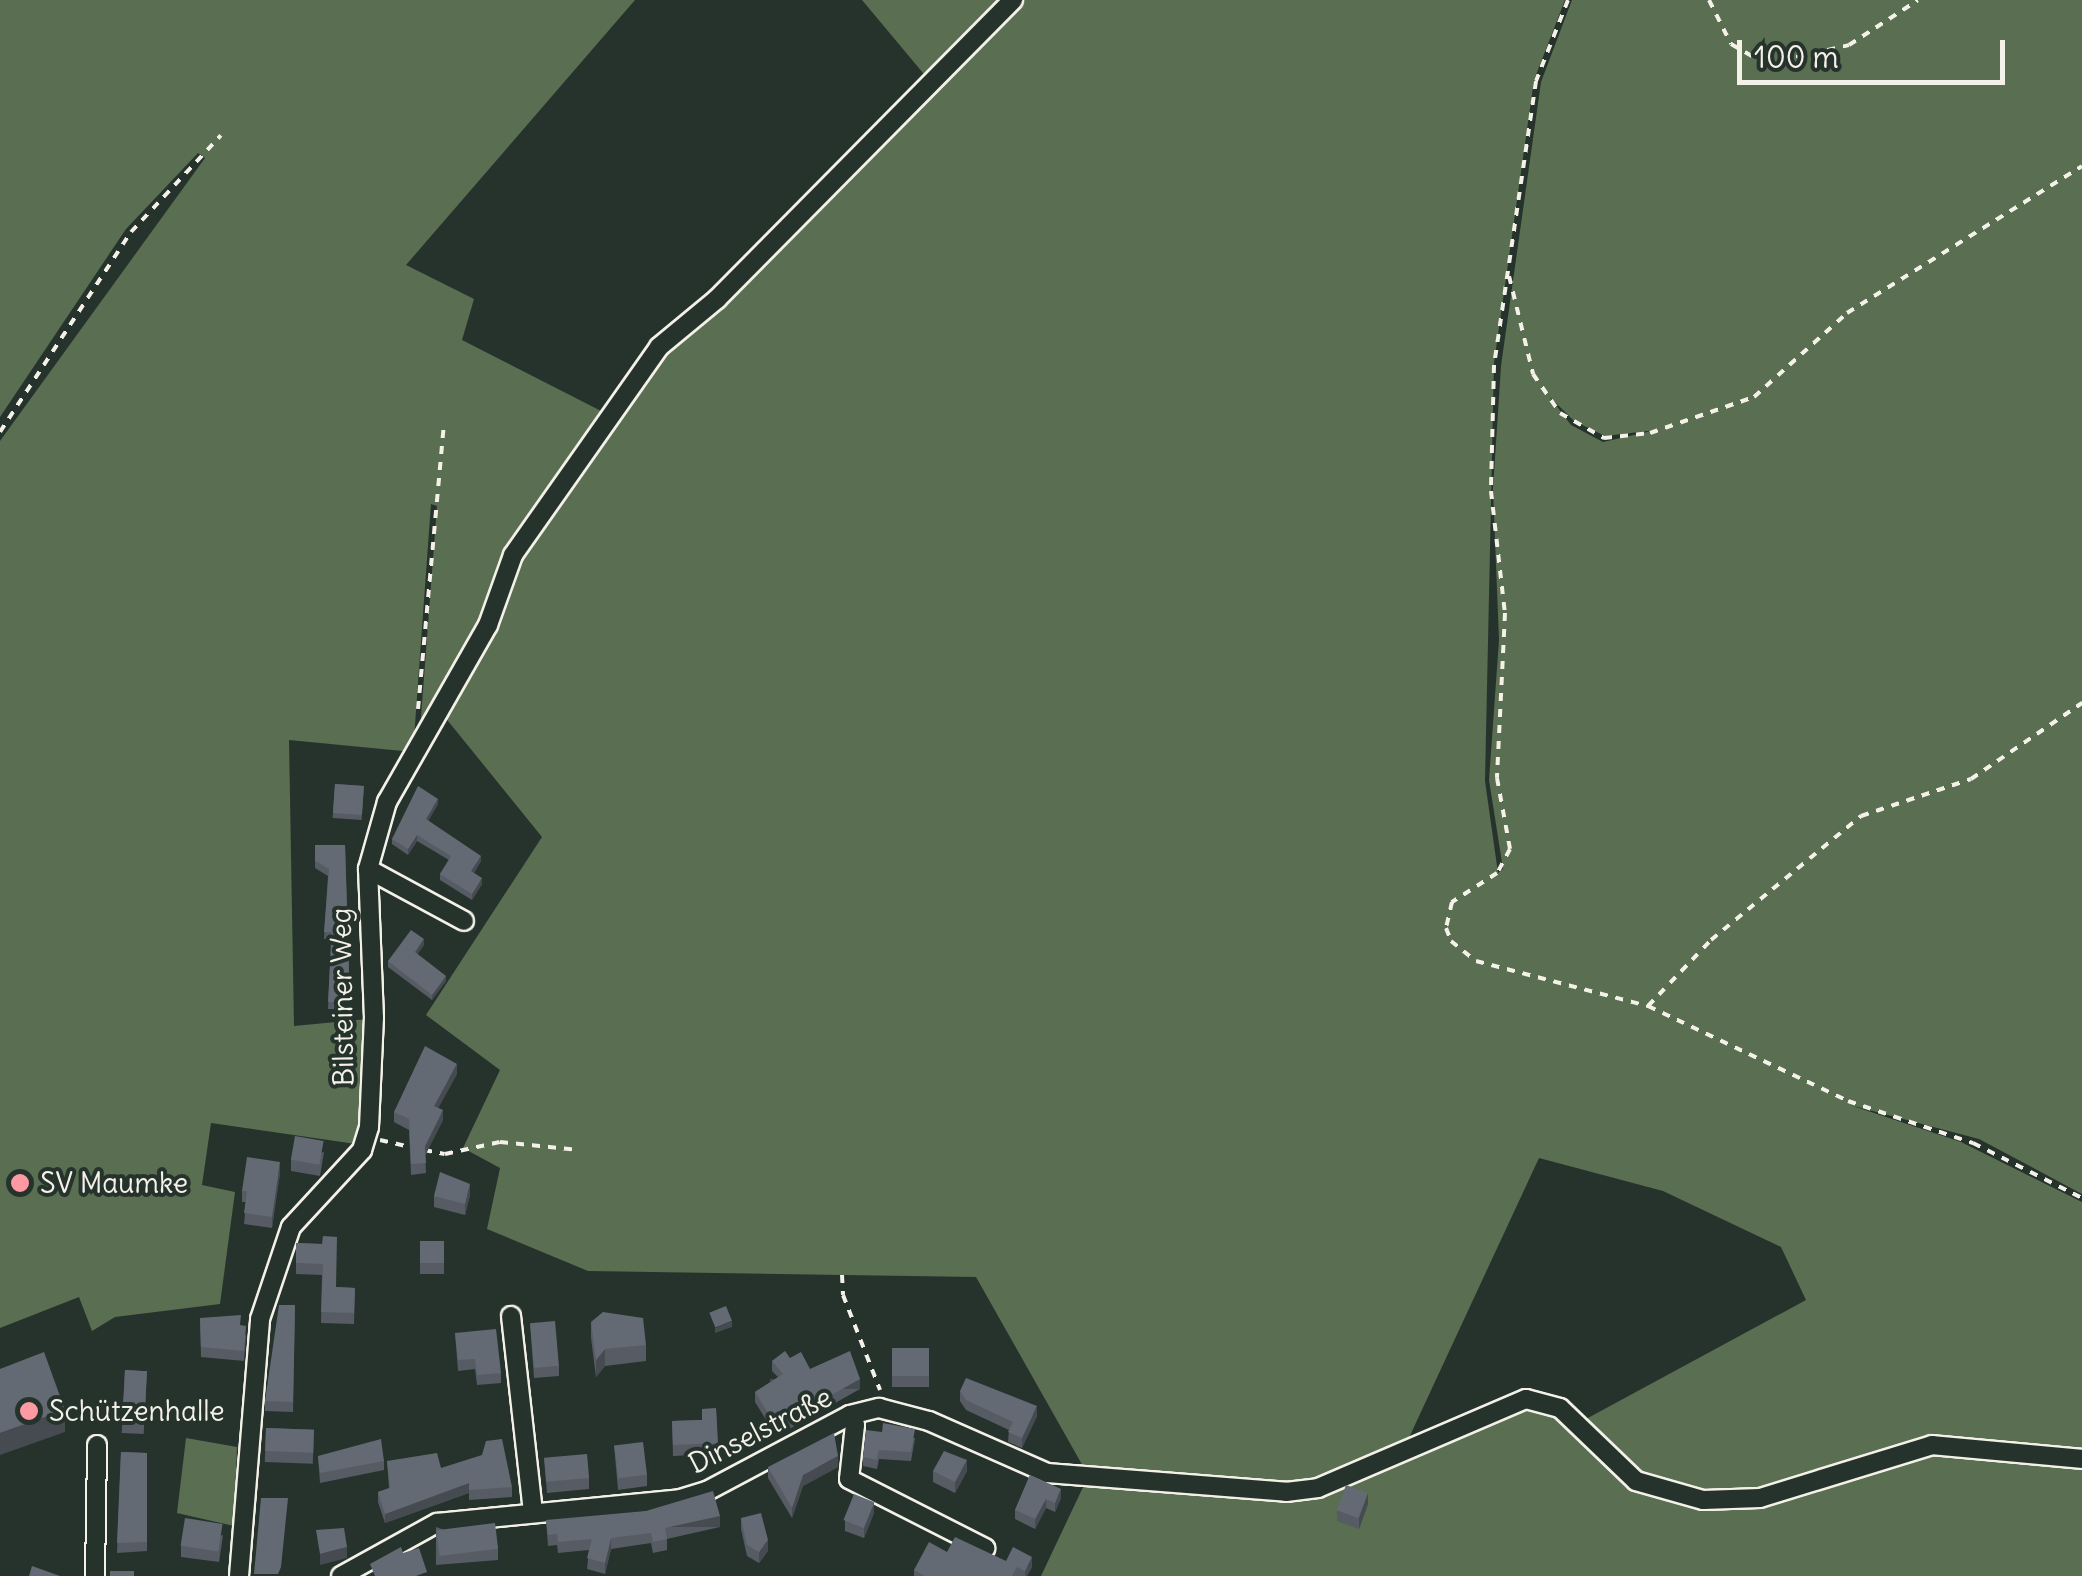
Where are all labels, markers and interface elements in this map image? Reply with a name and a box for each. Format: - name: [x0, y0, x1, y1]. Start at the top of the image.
- scale bar: [1742, 20, 2010, 82]
- text: 100 m: [1754, 38, 1839, 76]
- street label: Bilsteiner Weg: [324, 907, 360, 1087]
- place label: SV Maumke: [40, 1166, 188, 1200]
- marker: SV Maumke: [9, 1172, 31, 1194]
- street label: Dinselstraße: [683, 1380, 837, 1480]
- place label: Schützenhalle: [49, 1394, 225, 1428]
- marker: Schützenhalle: [18, 1400, 40, 1422]

